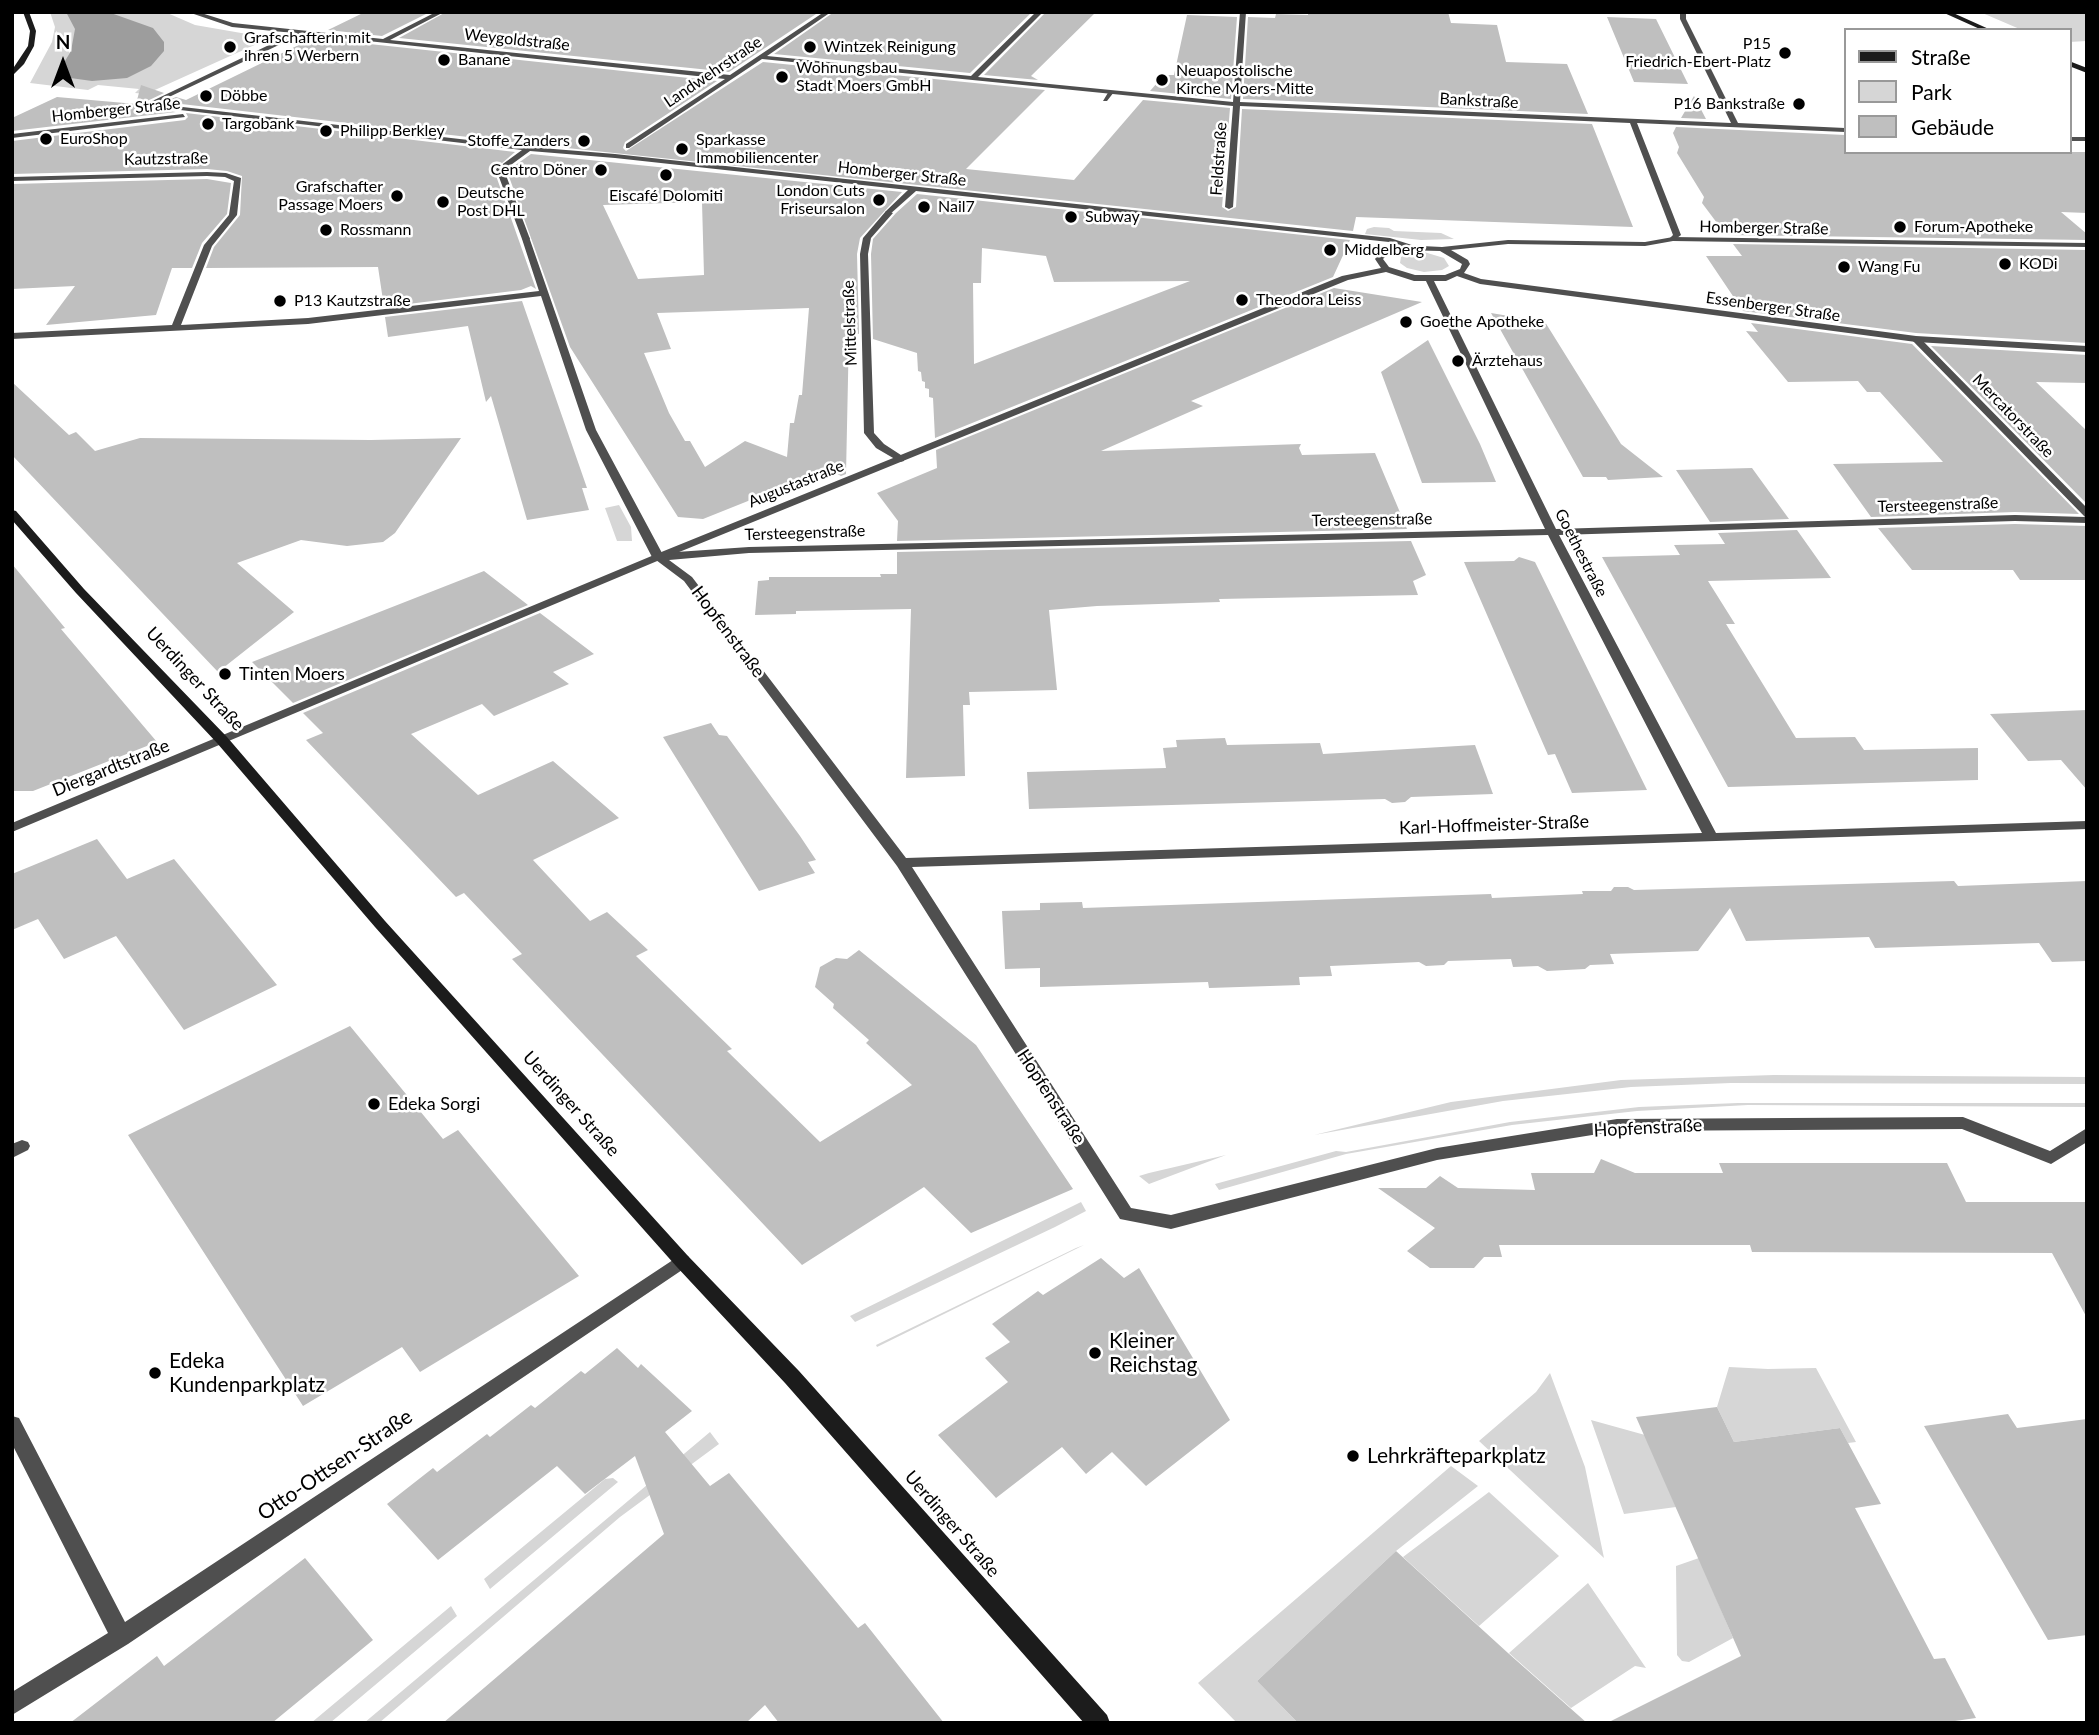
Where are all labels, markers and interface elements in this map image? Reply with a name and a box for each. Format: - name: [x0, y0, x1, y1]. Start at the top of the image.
- street label: Weygoldstraße: [463, 25, 571, 55]
- north arrow: [28, 28, 98, 98]
- place label: Grafschafterin mit ihren 5 Werbern: [244, 28, 371, 66]
- legend: [1843, 28, 2071, 154]
- text: N: [56, 30, 70, 53]
- street label: Landwehrstraße: [660, 32, 766, 112]
- place label: P15 Friedrich-Ebert-Platz: [1625, 34, 1771, 72]
- place label: Wintzek Reinigung: [824, 37, 956, 57]
- marker: Grafschafterin mit ihren 5 Werbern: [222, 39, 238, 55]
- marker: Wintzek Reinigung: [802, 39, 818, 55]
- text: Straße: [1911, 44, 1971, 69]
- marker: P15 Friedrich-Ebert-Platz: [1777, 45, 1793, 61]
- place label: Banane: [458, 50, 510, 70]
- marker: Banane: [436, 52, 452, 68]
- place label: Wohnungsbau Stadt Moers GmbH: [796, 58, 931, 96]
- place label: Neuapostolische Kirche Moers-Mitte: [1176, 61, 1314, 99]
- marker: Wohnungsbau Stadt Moers GmbH: [774, 69, 790, 85]
- marker: Neuapostolische Kirche Moers-Mitte: [1154, 72, 1170, 88]
- text: Park: [1911, 79, 1952, 104]
- place label: Döbbe: [220, 86, 267, 106]
- marker: Döbbe: [198, 88, 214, 104]
- street label: Bankstraße: [1439, 89, 1519, 113]
- street label: Homberger Straße: [51, 94, 181, 126]
- place label: P16 Bankstraße: [1673, 94, 1785, 114]
- marker: P16 Bankstraße: [1791, 96, 1807, 112]
- place label: Targobank: [222, 114, 294, 134]
- text: Gebäude: [1911, 114, 1994, 139]
- marker: Targobank: [200, 116, 216, 132]
- place label: Philipp Berkley: [340, 121, 445, 141]
- street label: Feldstraße: [1207, 122, 1231, 196]
- marker: Philipp Berkley: [318, 123, 334, 139]
- place label: EuroShop: [60, 129, 128, 149]
- place label: Sparkasse Immobiliencenter: [696, 130, 818, 168]
- marker: EuroShop: [38, 131, 54, 147]
- place label: Stoffe Zanders: [468, 131, 570, 151]
- marker: Stoffe Zanders: [576, 133, 592, 149]
- marker: Sparkasse Immobiliencenter: [674, 141, 690, 157]
- street label: Kautzstraße: [124, 149, 208, 169]
- street label: Homberger Straße: [837, 158, 967, 190]
- place label: Centro Döner: [490, 160, 587, 180]
- marker: Centro Döner: [593, 162, 609, 178]
- marker: Eiscafé Dolomiti: [658, 167, 674, 183]
- place label: Grafschafter Passage Moers: [278, 177, 383, 215]
- place label: London Cuts Friseursalon: [776, 181, 865, 219]
- place label: Deutsche Post DHL: [457, 183, 525, 221]
- place label: Eiscafé Dolomiti: [609, 186, 723, 206]
- marker: Grafschafter Passage Moers: [389, 188, 405, 204]
- marker: London Cuts Friseursalon: [871, 192, 887, 208]
- marker: Deutsche Post DHL: [435, 194, 451, 210]
- place label: Nail7: [938, 197, 975, 217]
- marker: Nail7: [916, 199, 932, 215]
- place label: Subway: [1085, 207, 1140, 227]
- marker: Subway: [1063, 209, 1079, 225]
- street label: Homberger Straße: [1699, 217, 1829, 239]
- place label: Forum-Apotheke: [1914, 217, 2033, 237]
- marker: Forum-Apotheke: [1892, 219, 1908, 235]
- place label: Rossmann: [340, 220, 411, 240]
- marker: Rossmann: [318, 222, 334, 238]
- place label: Middelberg: [1344, 240, 1424, 260]
- marker: Middelberg: [1322, 242, 1338, 258]
- place label: KODi: [2019, 254, 2058, 274]
- marker: KODi: [1997, 256, 2013, 272]
- place label: Wang Fu: [1858, 257, 1920, 277]
- marker: Wang Fu: [1836, 259, 1852, 275]
- street label: Mittelstraße: [839, 280, 861, 366]
- street label: Essenberger Straße: [1705, 288, 1841, 326]
- place label: Theodora Leiss: [1256, 290, 1361, 310]
- place label: P13 Kautzstraße: [294, 291, 411, 311]
- marker: Theodora Leiss: [1234, 292, 1250, 308]
- marker: P13 Kautzstraße: [272, 293, 288, 309]
- place label: Goethe Apotheke: [1420, 312, 1544, 332]
- marker: Goethe Apotheke: [1398, 314, 1414, 330]
- place label: Ärztehaus: [1472, 351, 1543, 371]
- marker: Ärztehaus: [1450, 353, 1466, 369]
- street label: Mercatorstraße: [1968, 370, 2058, 462]
- street label: Augustastraße: [745, 456, 847, 512]
- street label: Tersteegenstraße: [1877, 493, 1999, 517]
- street label: Goethestraße: [1551, 506, 1611, 600]
- street label: Tersteegenstraße: [1311, 509, 1433, 531]
- street label: Tersteegenstraße: [744, 521, 866, 545]
- street label: Hopfenstraße: [687, 582, 769, 682]
- street label: Uerdinger Straße: [141, 623, 249, 735]
- place label: Tinten Moers: [239, 663, 345, 685]
- marker: Tinten Moers: [217, 666, 233, 682]
- street label: Diergardtstraße: [49, 735, 173, 801]
- street label: Karl-Hoffmeister-Straße: [1399, 811, 1589, 839]
- street label: Hopfenstraße: [1012, 1046, 1090, 1148]
- street label: Uerdinger Straße: [518, 1047, 624, 1161]
- place label: Edeka Sorgi: [388, 1093, 480, 1115]
- marker: Edeka Sorgi: [366, 1096, 382, 1112]
- street label: Hopfenstraße: [1593, 1114, 1703, 1142]
- place label: Kleiner Reichstag: [1109, 1328, 1197, 1378]
- marker: Kleiner Reichstag: [1087, 1345, 1103, 1361]
- place label: Edeka Kundenparkplatz: [169, 1348, 325, 1398]
- marker: Edeka Kundenparkplatz: [147, 1365, 163, 1381]
- street label: Otto-Ottsen-Straße: [253, 1404, 417, 1526]
- place label: Lehrkräfteparkplatz: [1367, 1443, 1546, 1469]
- marker: Lehrkräfteparkplatz: [1345, 1448, 1361, 1464]
- street label: Uerdinger Straße: [900, 1466, 1004, 1582]

